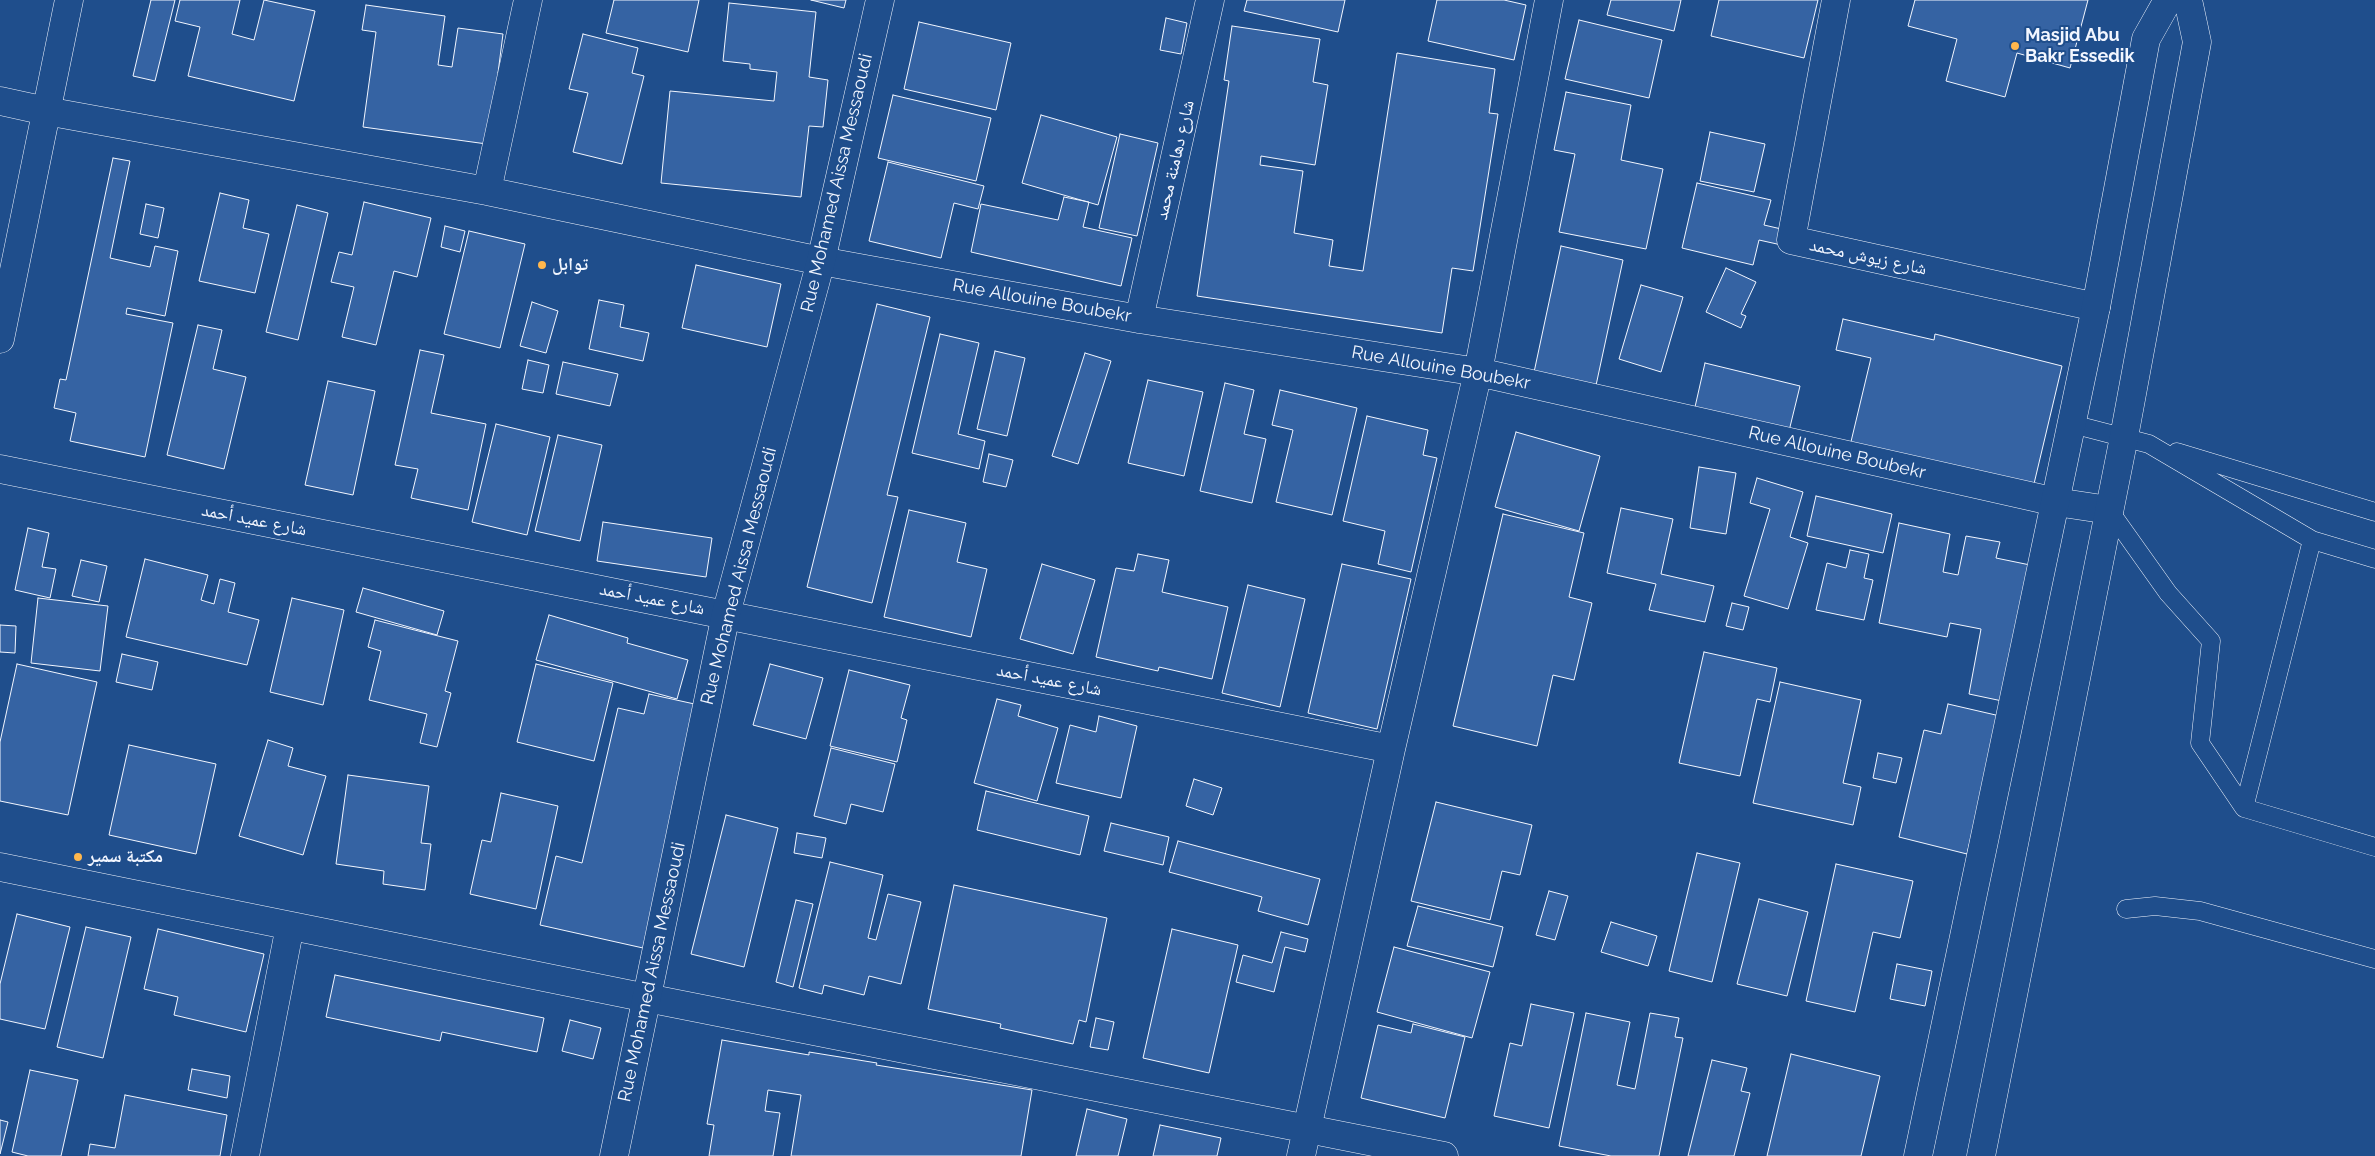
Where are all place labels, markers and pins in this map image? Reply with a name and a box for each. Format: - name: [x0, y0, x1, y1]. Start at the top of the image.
- place label: Masjid Abu Bakr Essedik: [2025, 25, 2134, 68]
- marker: Masjid Abu Bakr Essedik: [2009, 40, 2021, 52]
- place label: توابل: [552, 254, 588, 276]
- marker: توابل: [536, 259, 548, 271]
- place label: مكتبة سمير: [88, 846, 163, 868]
- marker: مكتبة سمير: [72, 851, 84, 863]

